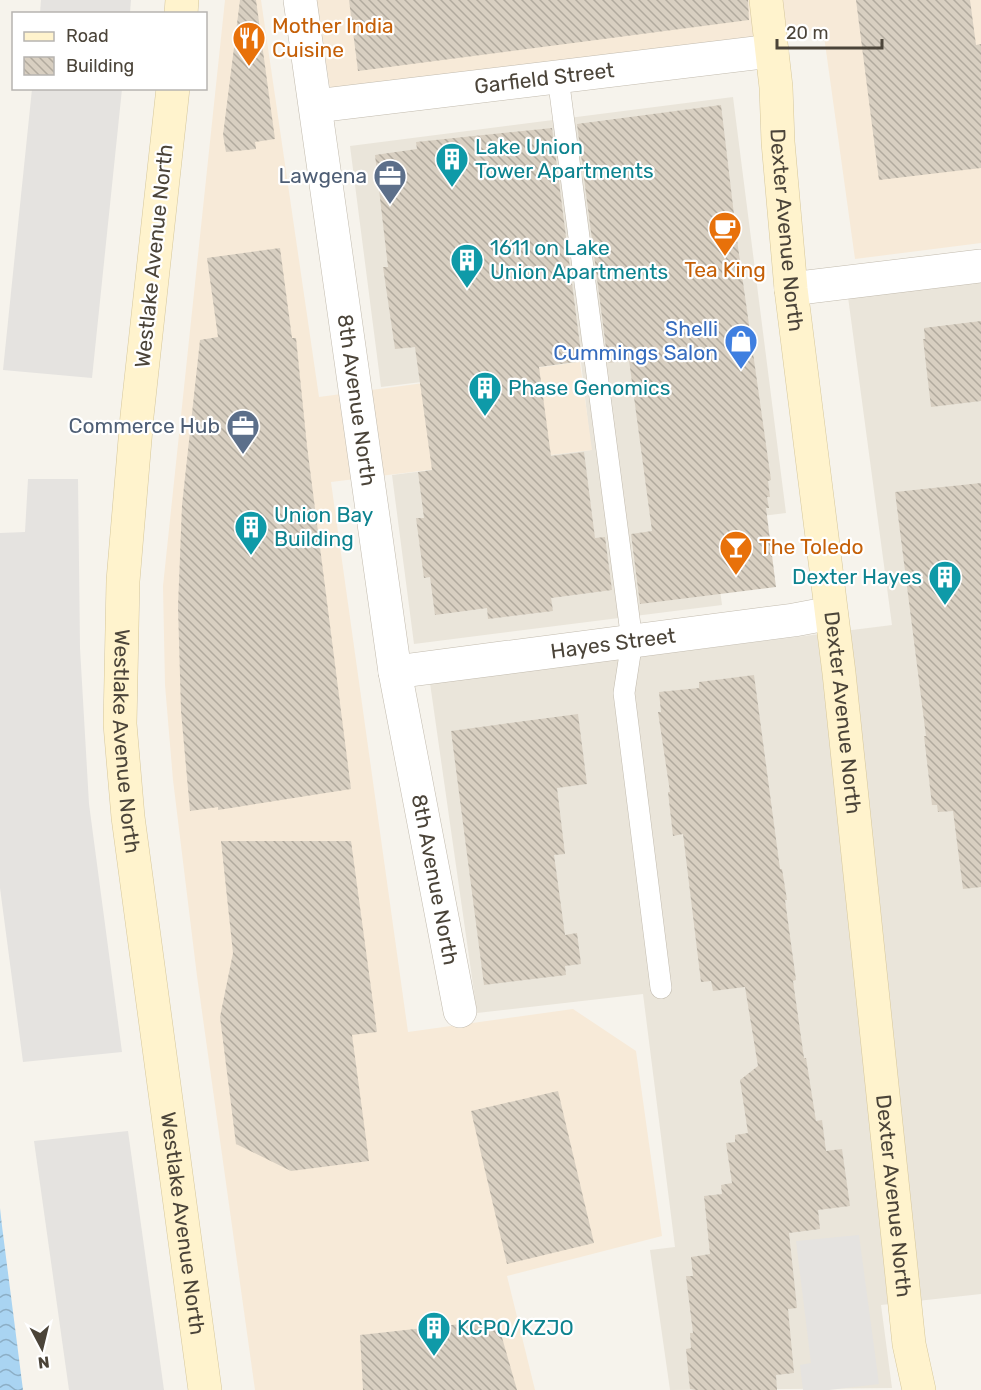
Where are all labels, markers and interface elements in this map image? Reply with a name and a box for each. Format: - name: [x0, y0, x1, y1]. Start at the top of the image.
- legend: [12, 12, 207, 90]
- scale bar: [777, 12, 882, 50]
- place label: Mother India Cuisine: [272, 13, 394, 62]
- restaurant icon: Mother India Cuisine: [231, 20, 267, 67]
- text: 20 m: [786, 22, 828, 44]
- text: Road: [66, 25, 109, 47]
- text: Building: [66, 55, 134, 77]
- street label: Garfield Street: [473, 57, 616, 99]
- street label: Dexter Avenue North: [766, 128, 809, 333]
- place label: Lake Union Tower Apartments: [475, 134, 654, 183]
- building icon: Lake Union Tower Apartments: [434, 141, 470, 188]
- street label: Westlake Avenue North: [129, 143, 178, 369]
- office icon: Lawgena: [372, 158, 408, 205]
- place label: Lawgena: [278, 163, 367, 188]
- cafe icon: Tea King: [707, 210, 743, 257]
- place label: 1611 on Lake Union Apartments: [490, 235, 668, 284]
- building icon: 1611 on Lake Union Apartments: [449, 242, 485, 289]
- place label: Tea King: [684, 257, 766, 282]
- street label: 8th Avenue North: [333, 312, 382, 488]
- place label: Shelli Cummings Salon: [553, 316, 718, 365]
- shop icon: Shelli Cummings Salon: [723, 323, 759, 370]
- building icon: Phase Genomics: [467, 370, 503, 417]
- place label: Phase Genomics: [508, 375, 670, 400]
- office icon: Commerce Hub: [225, 408, 261, 455]
- place label: Commerce Hub: [68, 413, 220, 438]
- place label: Union Bay Building: [274, 502, 374, 551]
- building icon: Union Bay Building: [233, 509, 269, 556]
- bar icon: The Toledo: [718, 529, 754, 576]
- place label: The Toledo: [759, 534, 864, 559]
- building icon: Dexter Hayes: [927, 559, 963, 606]
- place label: Dexter Hayes: [792, 564, 922, 589]
- street label: Dexter Avenue North: [819, 610, 867, 815]
- street label: Hayes Street: [549, 623, 677, 664]
- street label: Westlake Avenue North: [108, 629, 146, 855]
- street label: 8th Avenue North: [407, 792, 464, 967]
- street label: Dexter Avenue North: [871, 1093, 917, 1299]
- street label: Westlake Avenue North: [156, 1110, 210, 1336]
- building icon: KCPQ/KZJO: [416, 1310, 452, 1357]
- place label: KCPQ/KZJO: [457, 1315, 574, 1340]
- north arrow: [12, 1318, 72, 1378]
- text: N: [37, 1352, 51, 1373]

